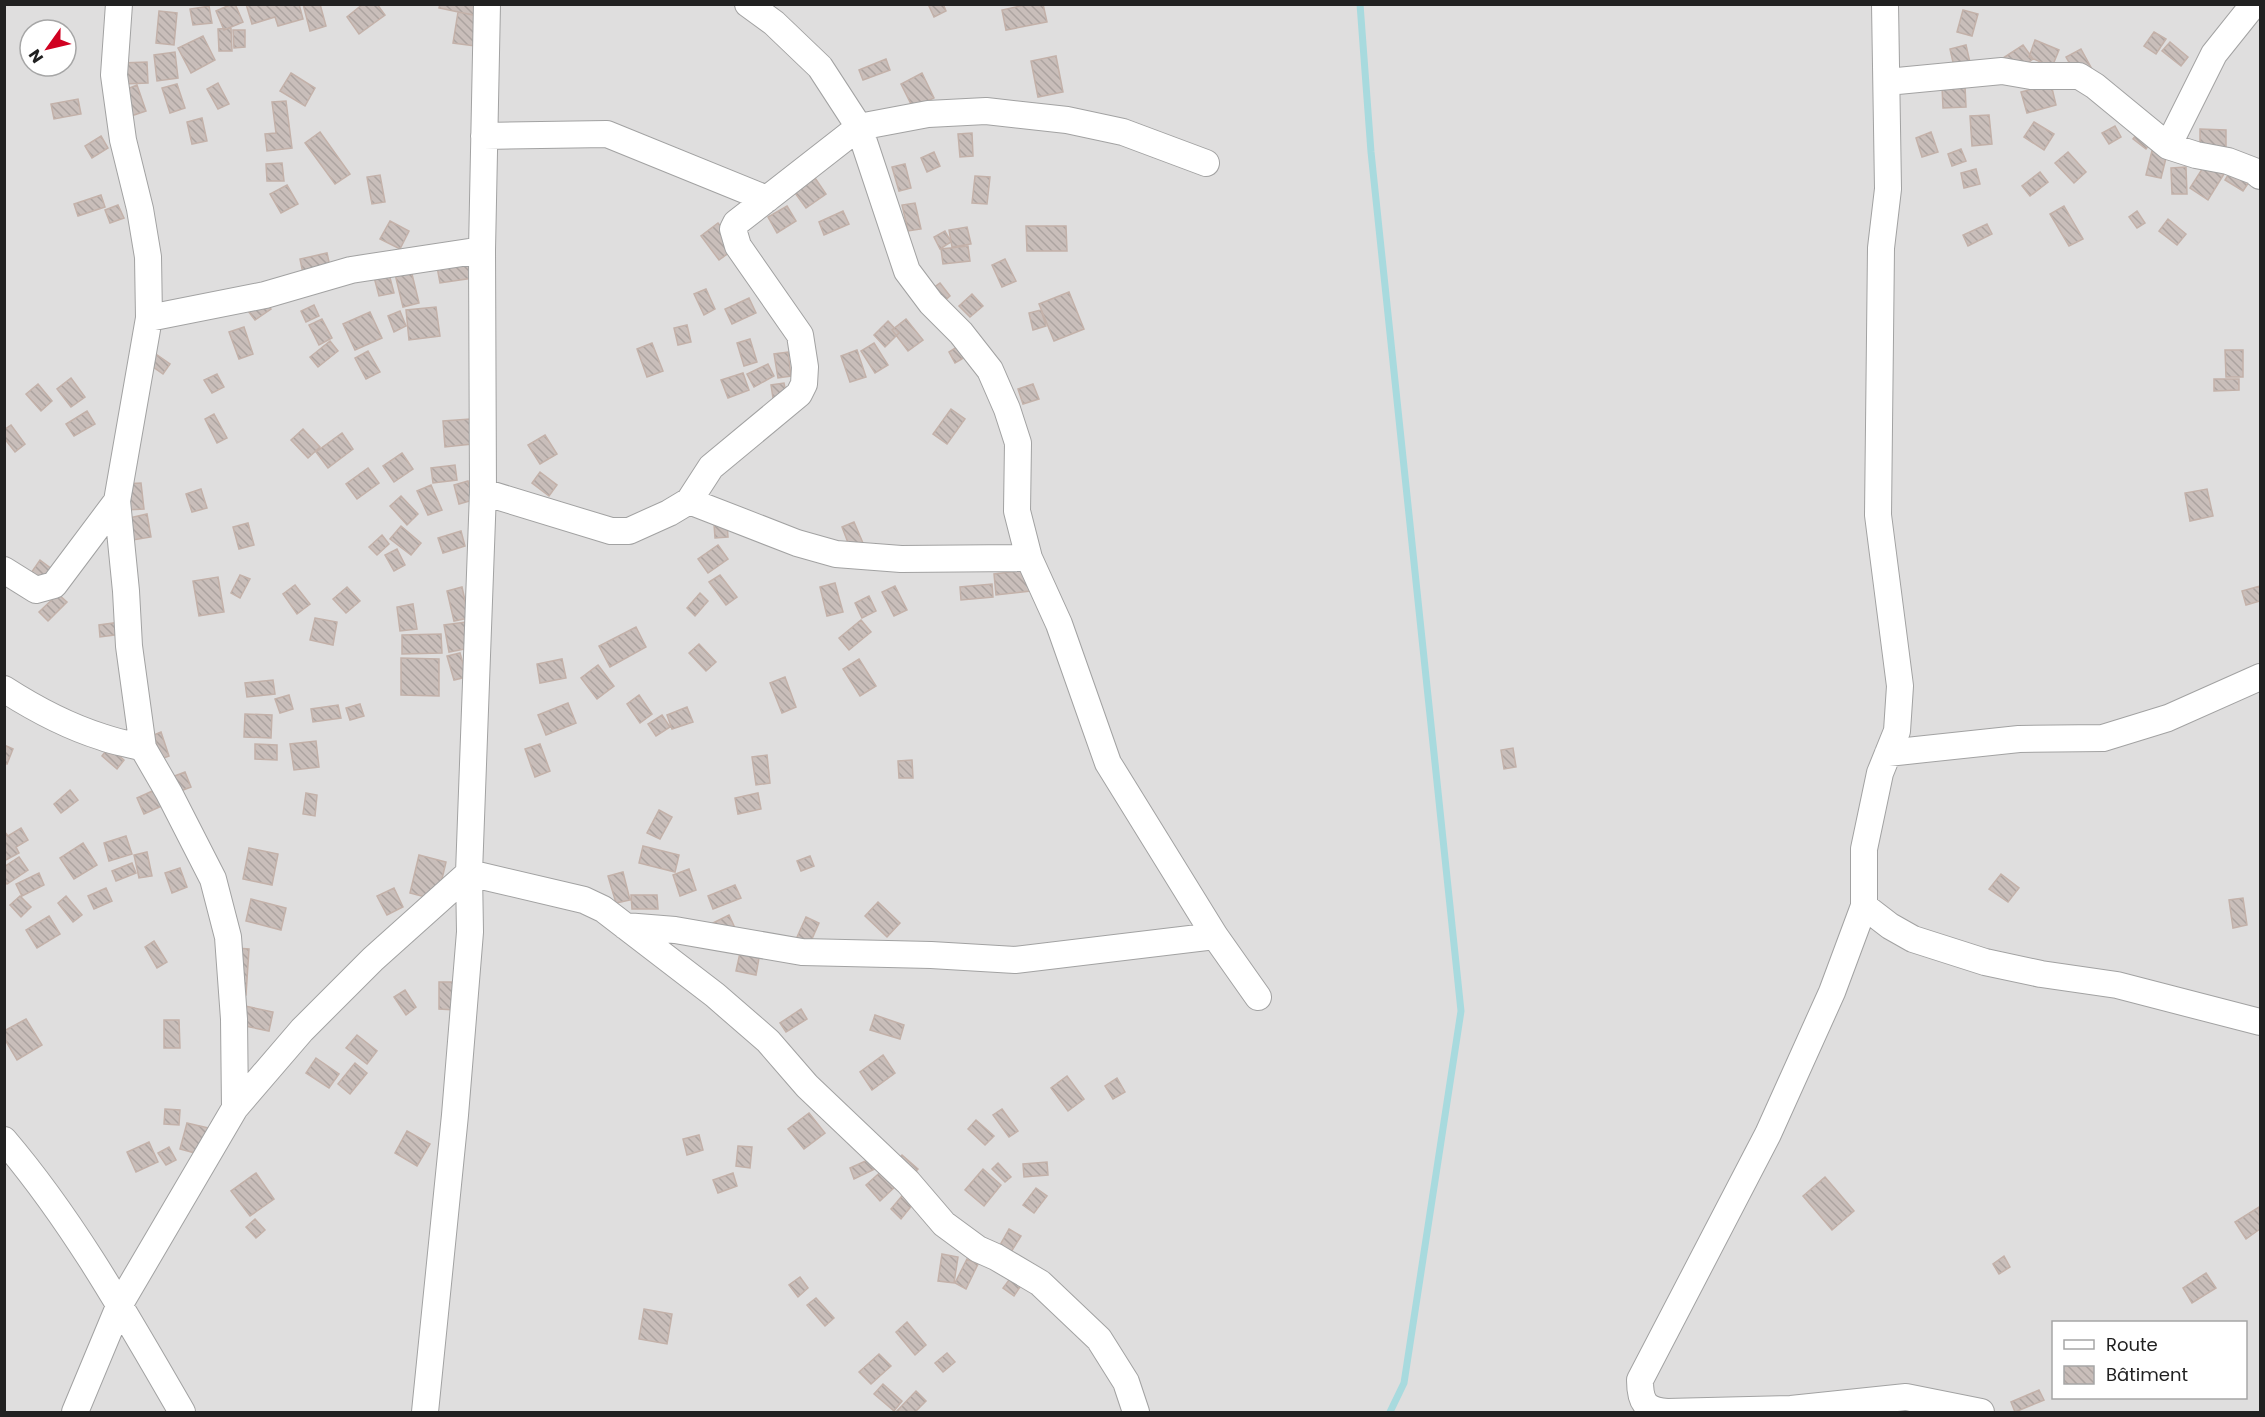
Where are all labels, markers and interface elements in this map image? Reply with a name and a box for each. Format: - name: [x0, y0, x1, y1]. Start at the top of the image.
- north arrow: [18, 18, 78, 78]
- text: N: [23, 45, 49, 68]
- legend: [2052, 1321, 2247, 1399]
- text: Route: [2106, 1332, 2158, 1357]
- text: Bâtiment: [2106, 1362, 2188, 1387]

